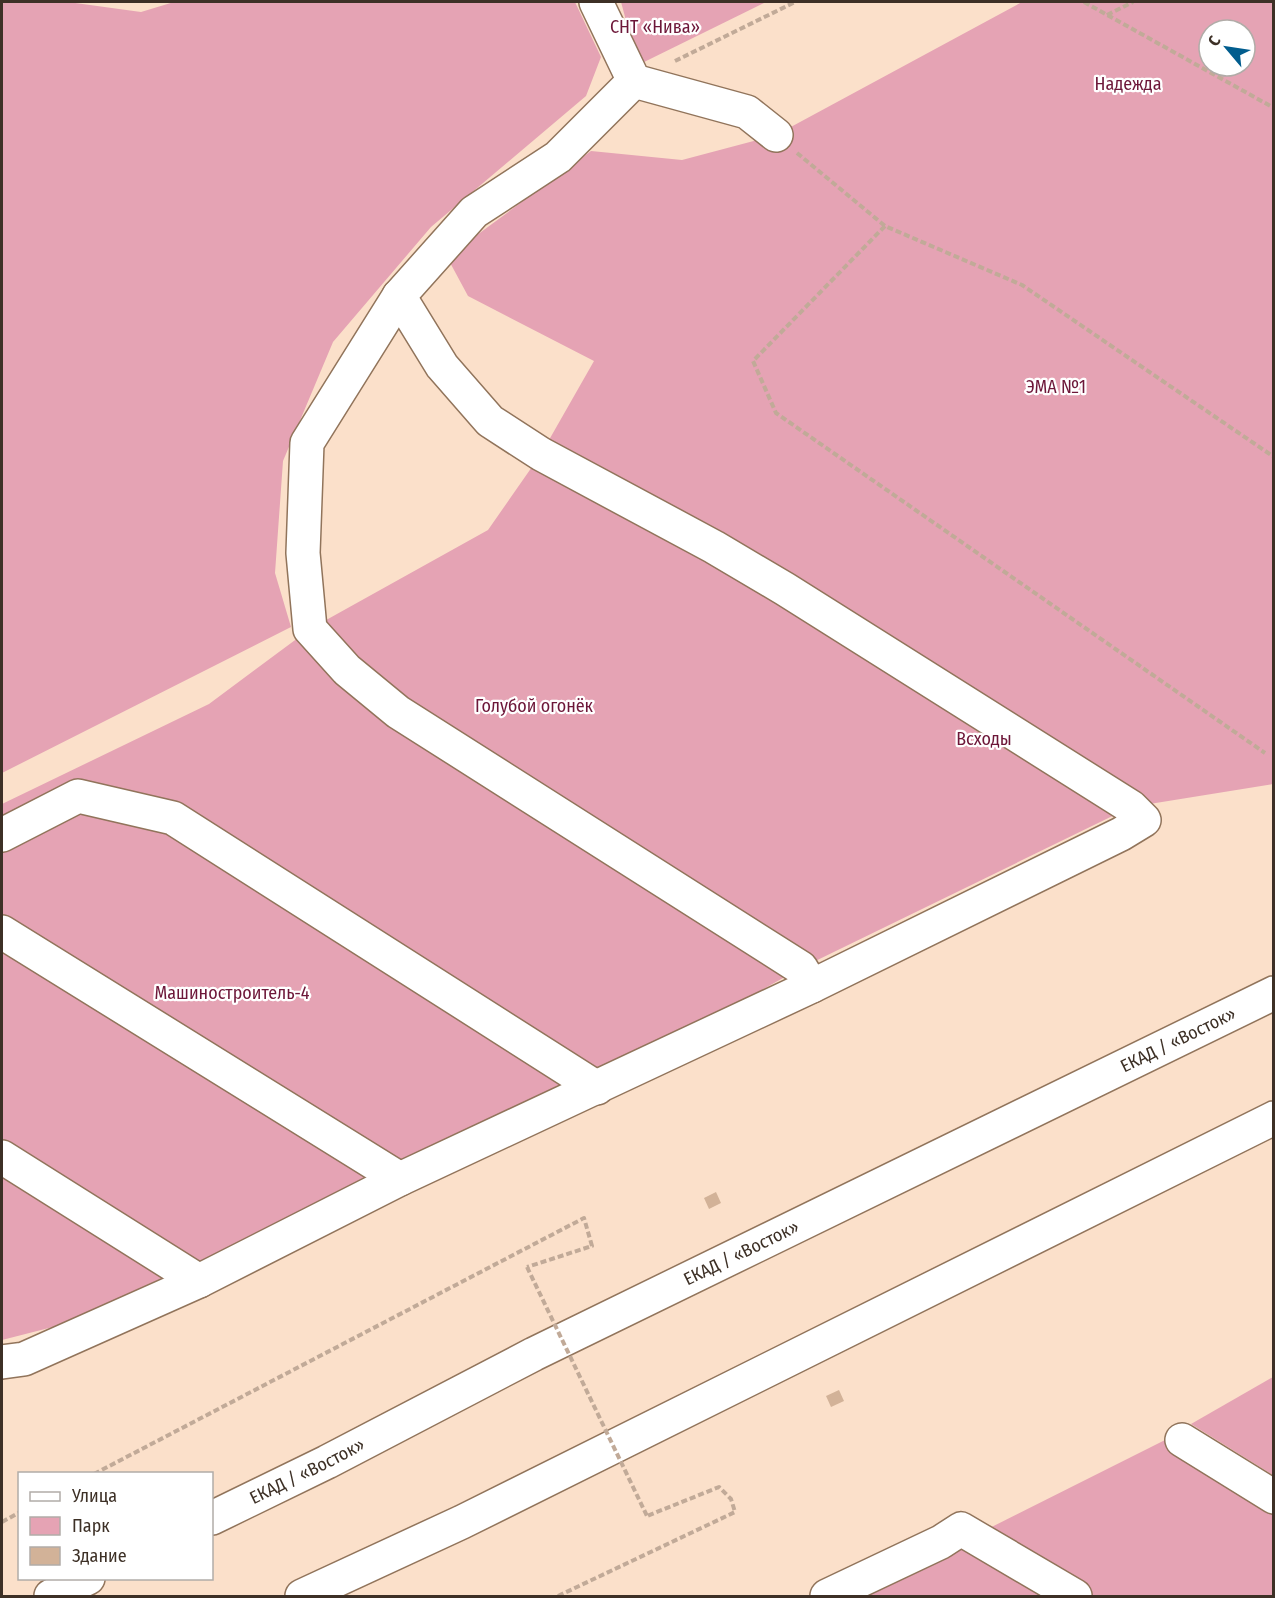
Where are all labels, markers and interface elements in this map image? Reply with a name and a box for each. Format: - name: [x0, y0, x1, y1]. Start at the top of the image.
- park label: СНТ «Нива»: [610, 16, 700, 38]
- north arrow: [1197, 18, 1257, 78]
- text: С: [1204, 32, 1225, 49]
- park label: Надежда: [1095, 73, 1162, 95]
- park label: ЭМА №1: [1026, 376, 1086, 398]
- park label: Голубой огонёк: [475, 695, 594, 717]
- park label: Всходы: [956, 728, 1012, 750]
- park label: Машиностроитель-4: [154, 982, 310, 1004]
- street label: ЕКАД / «Восток»: [1117, 1002, 1239, 1077]
- street label: ЕКАД / «Восток»: [680, 1215, 803, 1290]
- street label: ЕКАД / «Восток»: [246, 1433, 368, 1509]
- legend: [18, 1472, 213, 1580]
- text: Улица: [71, 1485, 117, 1507]
- text: Парк: [72, 1515, 110, 1537]
- text: Здание: [72, 1545, 127, 1567]

